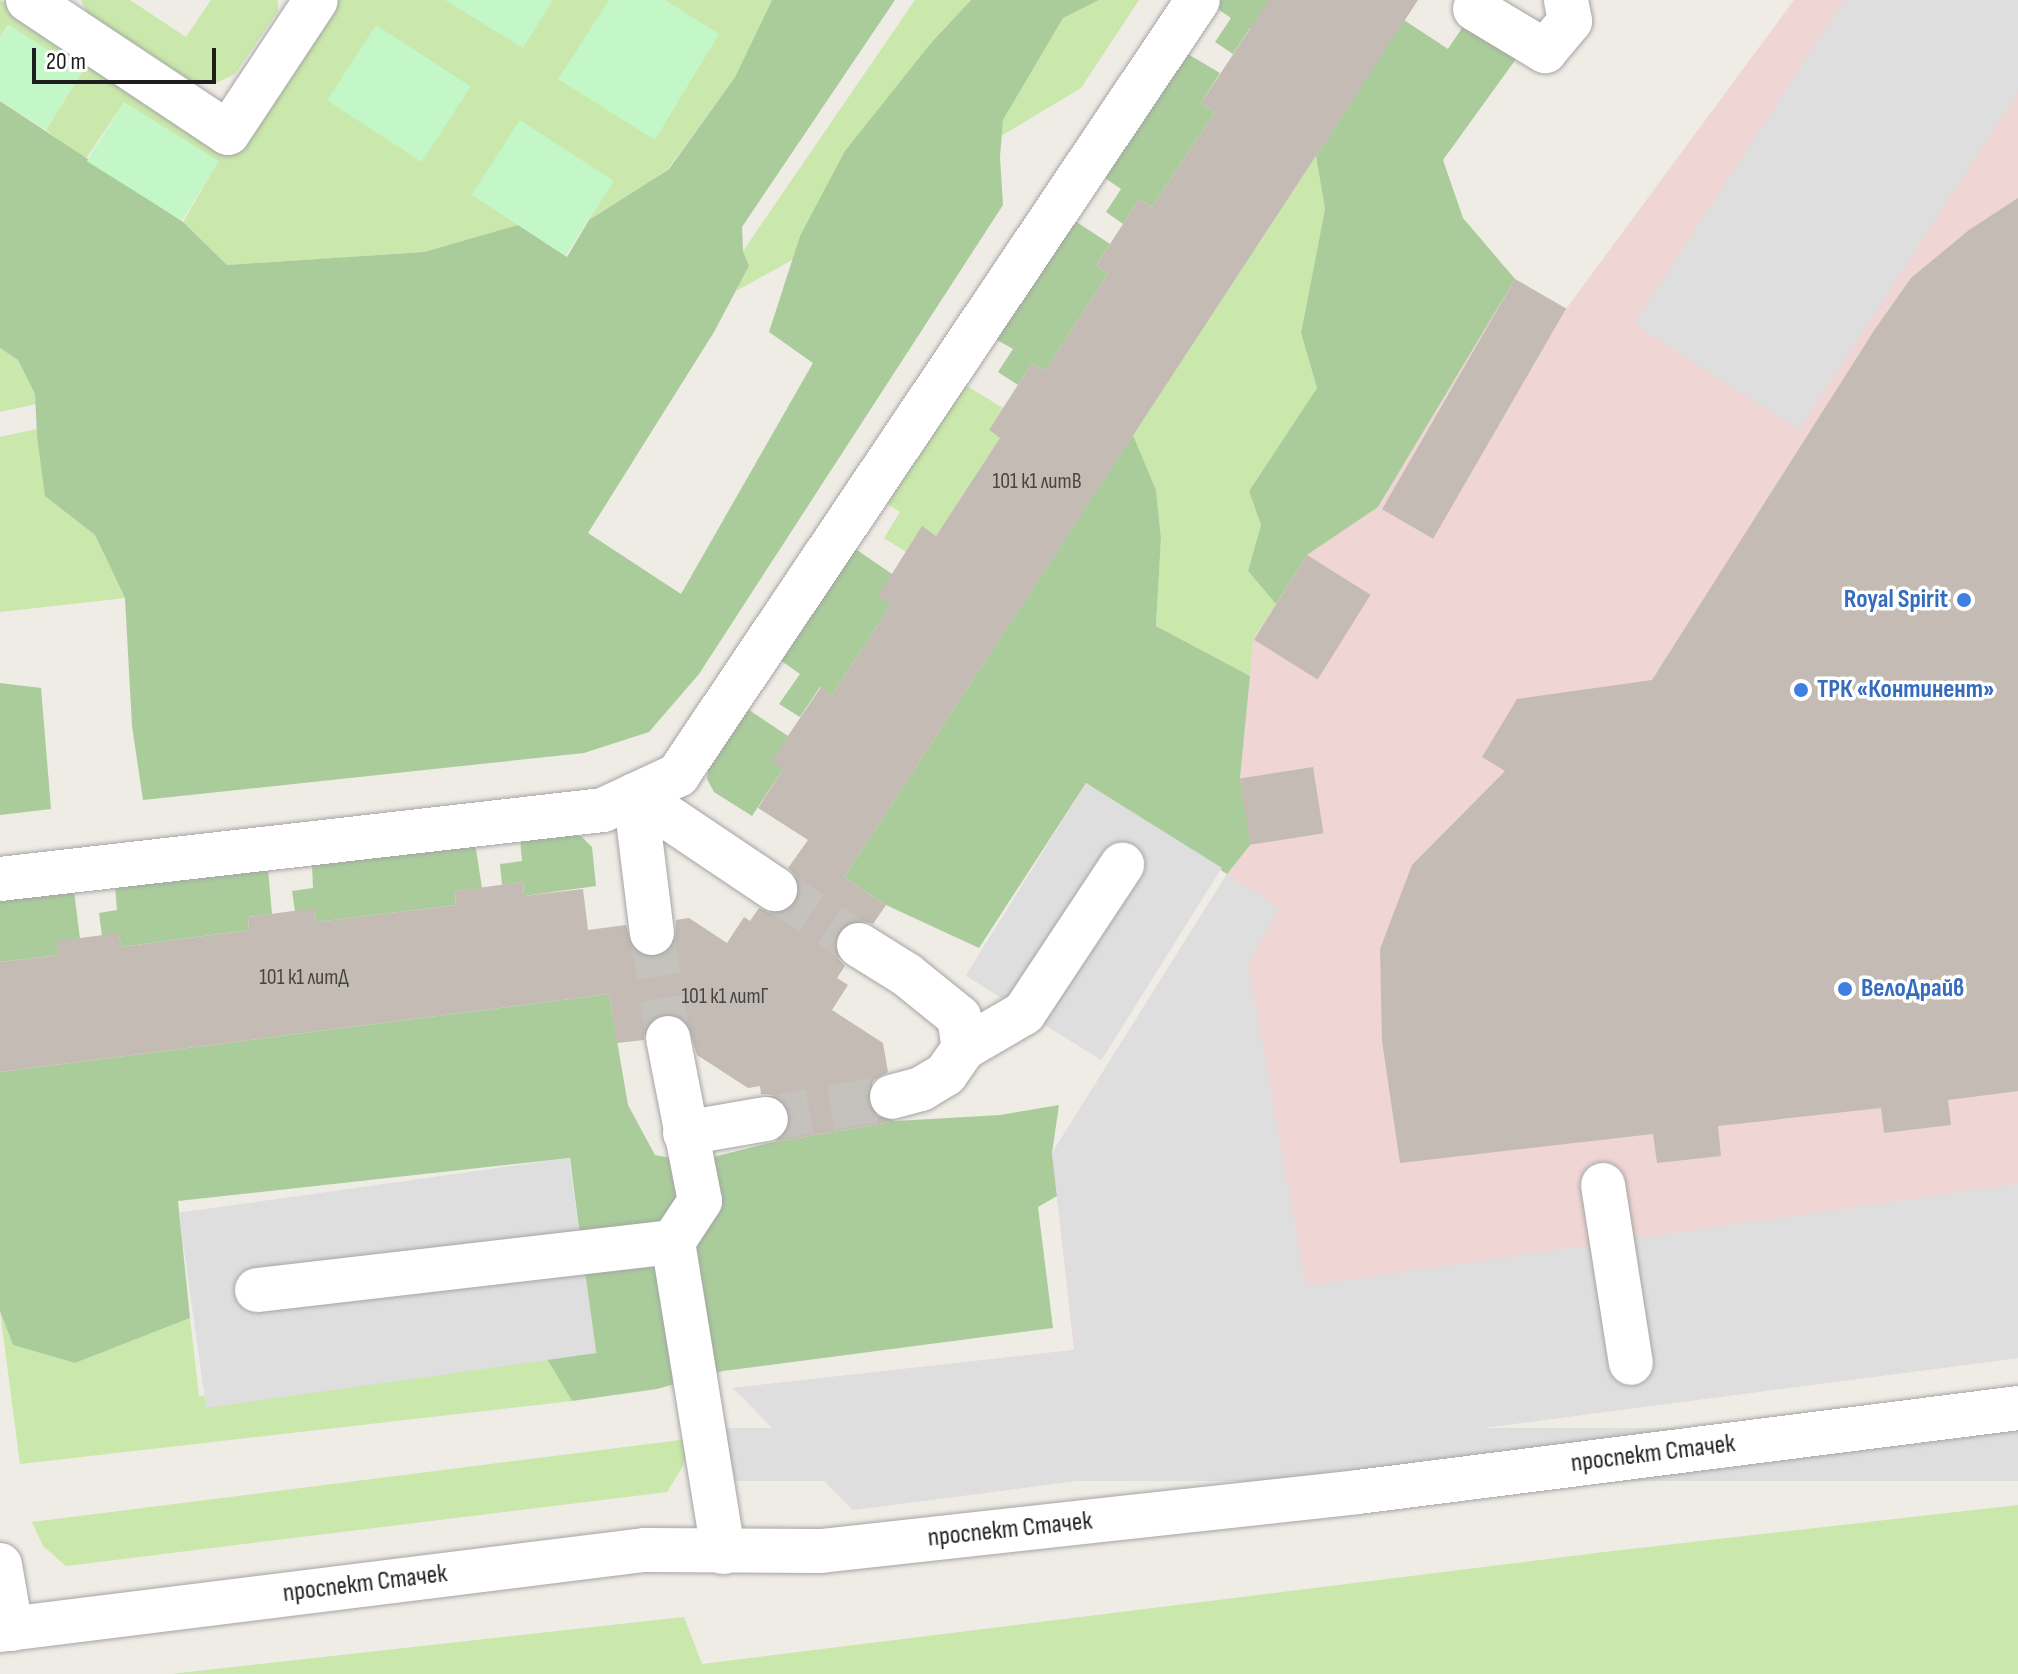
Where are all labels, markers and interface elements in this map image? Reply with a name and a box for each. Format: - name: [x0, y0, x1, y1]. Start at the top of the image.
- scale bar: [36, 32, 220, 82]
- text: 20 m: [46, 47, 86, 76]
- house number: 101 к1 литВ: [993, 469, 1081, 495]
- place label: Royal Spirit: [1844, 584, 1948, 616]
- marker: Royal Spirit: [1955, 591, 1973, 609]
- place label: ТРК «Континент»: [1817, 674, 1994, 706]
- marker: ТРК «Континент»: [1792, 681, 1810, 699]
- house number: 101 к1 литД: [259, 965, 349, 991]
- place label: ВелоДрайв: [1861, 973, 1964, 1005]
- marker: ВелоДрайв: [1836, 980, 1854, 998]
- house number: 101 к1 литГ: [681, 984, 769, 1010]
- street label: проспект Стачек: [1569, 1428, 1737, 1480]
- street label: проспект Стачек: [926, 1506, 1094, 1554]
- street label: проспект Стачек: [281, 1558, 449, 1610]

